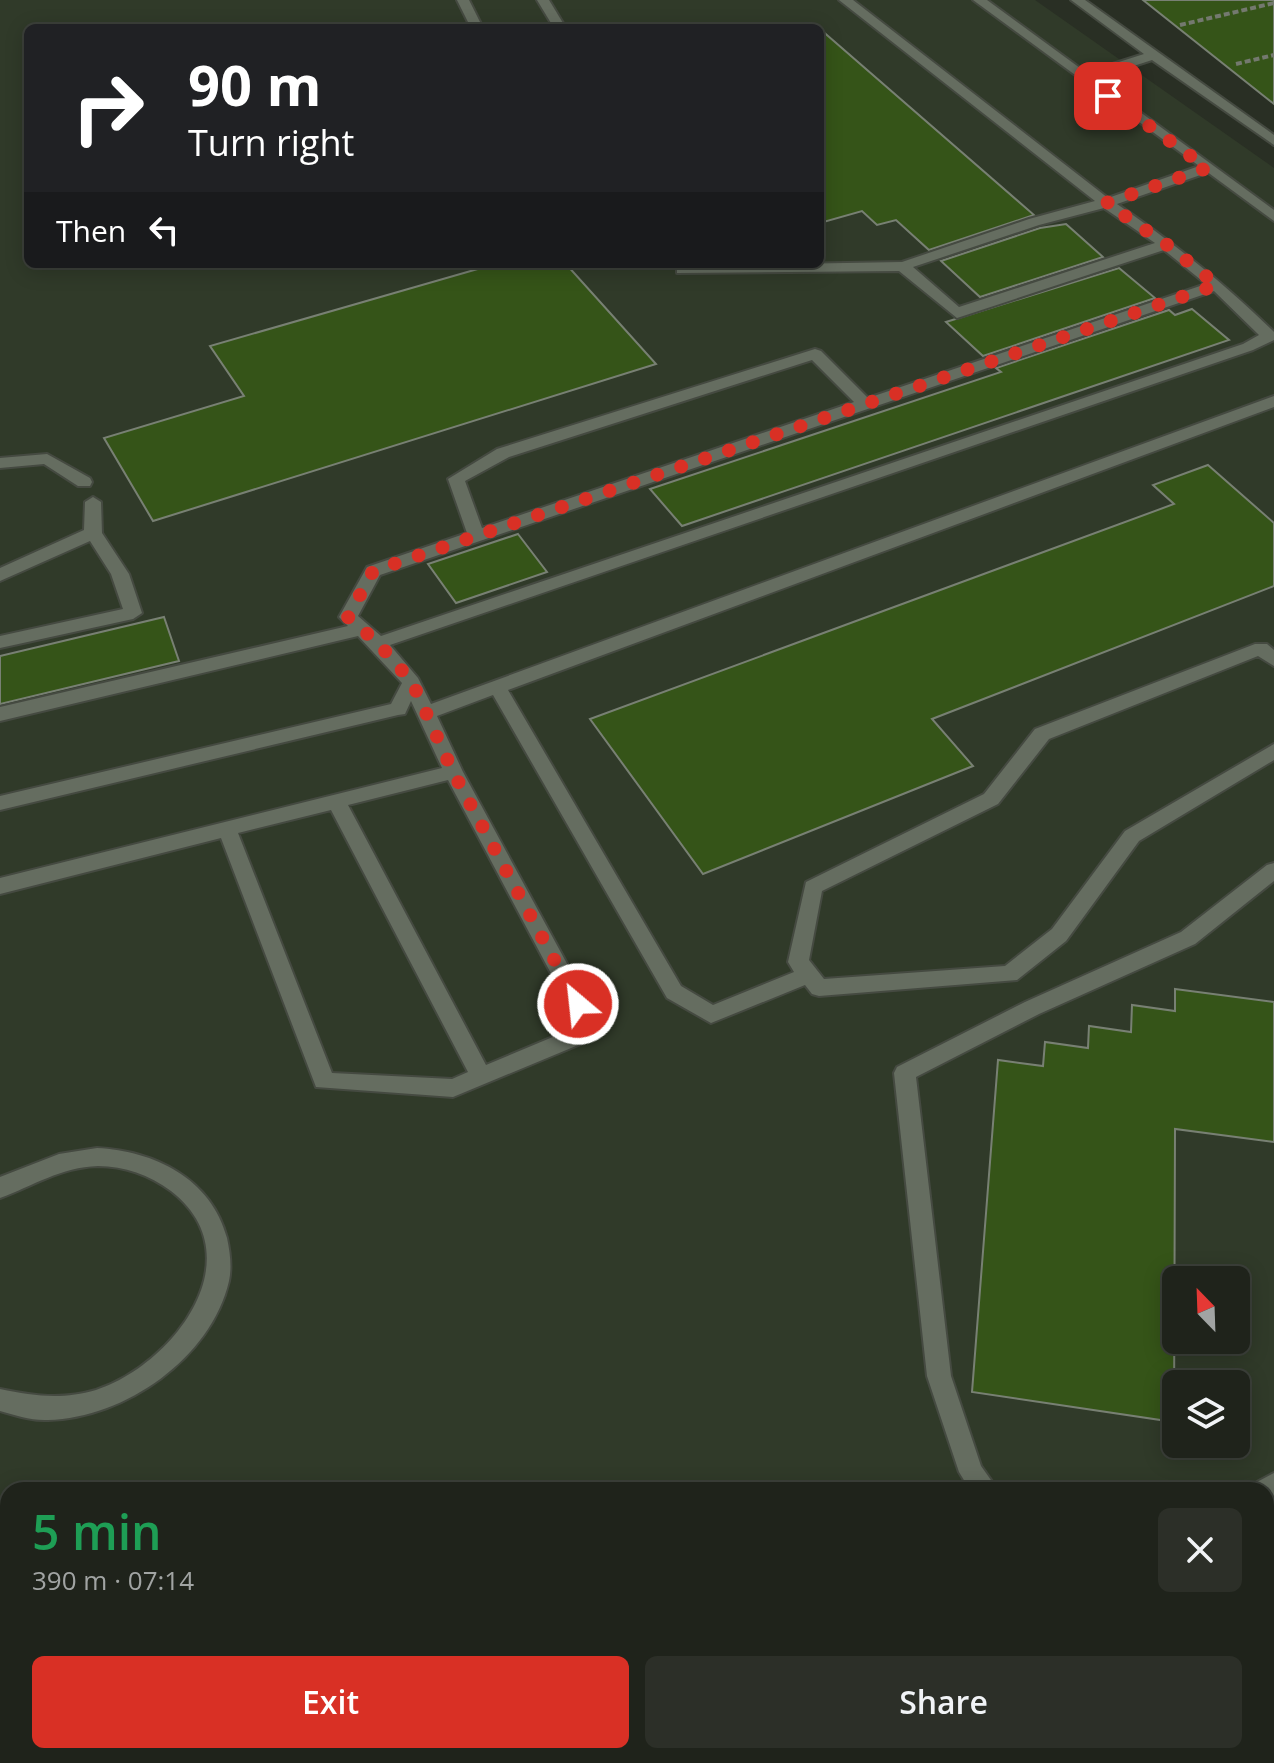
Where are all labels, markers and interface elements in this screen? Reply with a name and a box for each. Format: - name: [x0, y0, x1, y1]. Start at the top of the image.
- text: 90 m: [188, 46, 322, 122]
- icon: right: [56, 56, 160, 160]
- pin: [1074, 62, 1142, 130]
- icon: arrive: [1086, 74, 1130, 118]
- text: Turn right: [188, 118, 354, 167]
- icon: left: [142, 208, 186, 252]
- text: Then: [56, 210, 126, 251]
- position arrow: [536, 962, 620, 1046]
- north arrow: [1162, 1266, 1250, 1354]
- map controls: [1162, 1266, 1250, 1458]
- button: layers: [1162, 1370, 1250, 1458]
- text: 5 min: [32, 1499, 162, 1564]
- button: close: [1158, 1508, 1242, 1592]
- text: 390 m · 07:14: [32, 1562, 194, 1598]
- button: Exit: [32, 1656, 629, 1748]
- button: Share: [645, 1656, 1242, 1748]

